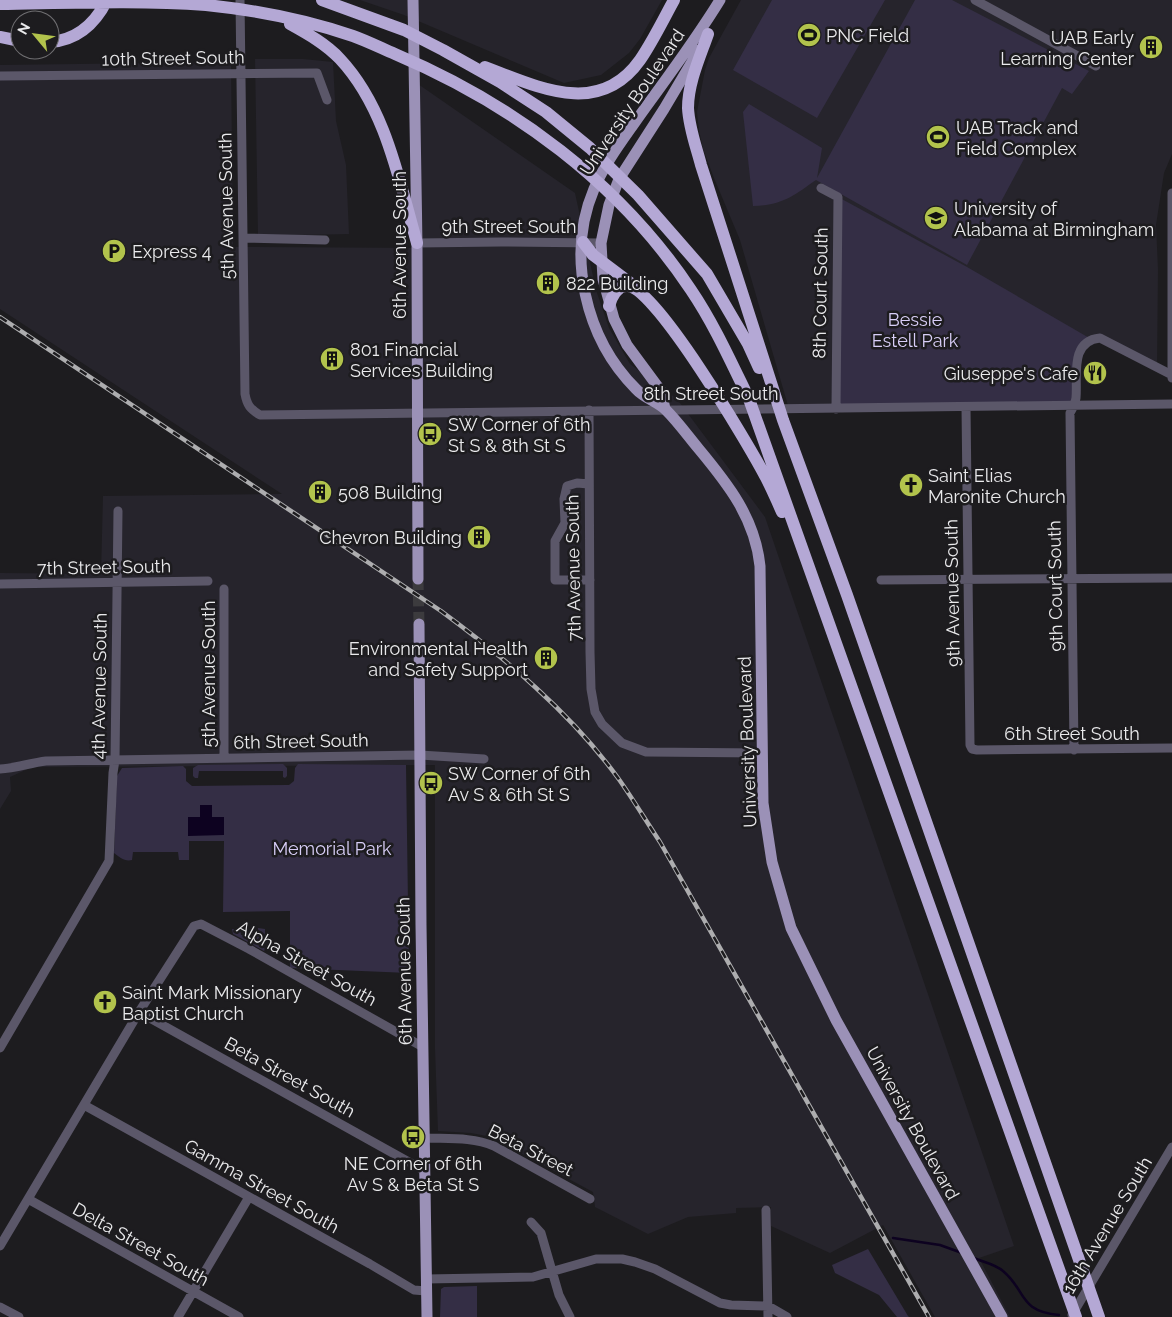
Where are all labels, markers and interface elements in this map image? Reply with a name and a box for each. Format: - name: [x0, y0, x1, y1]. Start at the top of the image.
- north arrow: [10, 10, 60, 60]
- text: N: [14, 20, 33, 37]
- sports icon: PNC Field: [796, 22, 822, 48]
- street label: University Boulevard: [575, 25, 689, 179]
- place label: PNC Field: [826, 25, 909, 46]
- place label: UAB Early Learning Center: [1000, 27, 1135, 69]
- building icon: UAB Early Learning Center: [1138, 34, 1164, 60]
- street label: 10th Street South: [101, 46, 245, 70]
- place label: UAB Track and Field Complex: [956, 117, 1078, 159]
- sports icon: UAB Track and Field Complex: [925, 124, 951, 150]
- street label: 5th Avenue South: [214, 132, 238, 280]
- street label: 6th Avenue South: [389, 171, 410, 319]
- place label: University of Alabama at Birmingham: [954, 198, 1154, 240]
- school or university icon: University of Alabama at Birmingham: [923, 205, 949, 231]
- street label: 9th Street South: [441, 216, 577, 237]
- street label: 8th Court South: [808, 227, 832, 359]
- parking icon: Express 4: [101, 238, 127, 264]
- place label: Express 4: [132, 241, 212, 262]
- building icon: 822 Building: [535, 270, 561, 296]
- place label: 822 Building: [566, 273, 668, 294]
- park label: Bessie Estell Park: [872, 309, 959, 351]
- place label: 801 Financial Services Building: [350, 339, 493, 381]
- building icon: 801 Financial Services Building: [319, 346, 345, 372]
- restaurant icon: Giuseppe's Cafe: [1082, 360, 1108, 386]
- place label: Giuseppe's Cafe: [944, 363, 1078, 384]
- street label: 8th Street South: [643, 383, 779, 404]
- place label: SW Corner of 6th St S & 8th St S: [448, 414, 590, 456]
- bus stop icon: SW Corner of 6th St S & 8th St S: [417, 421, 443, 447]
- place label: Saint Elias Maronite Church: [928, 465, 1066, 507]
- church icon: Saint Elias Maronite Church: [898, 472, 924, 498]
- building icon: 508 Building: [307, 479, 333, 505]
- place label: 508 Building: [338, 482, 442, 503]
- street label: 7th Avenue South: [561, 494, 585, 642]
- street label: 9th Avenue South: [940, 519, 964, 667]
- street label: 9th Court South: [1043, 520, 1067, 652]
- building icon: Chevron Building: [466, 524, 492, 550]
- place label: Chevron Building: [319, 527, 462, 548]
- street label: 7th Street South: [37, 555, 171, 579]
- street label: 5th Avenue South: [198, 601, 219, 747]
- street label: 4th Avenue South: [87, 612, 111, 760]
- place label: Environmental Health and Safety Support: [349, 638, 528, 680]
- building icon: Environmental Health and Safety Support: [533, 645, 559, 671]
- street label: University Boulevard: [734, 656, 760, 828]
- street label: 6th Street South: [1004, 723, 1140, 744]
- street label: 6th Street South: [233, 729, 369, 753]
- place label: SW Corner of 6th Av S & 6th St S: [448, 763, 590, 805]
- bus stop icon: SW Corner of 6th Av S & 6th St S: [418, 770, 444, 796]
- park label: Memorial Park: [272, 838, 392, 859]
- street label: 6th Avenue South: [392, 897, 416, 1045]
- street label: Alpha Street South: [234, 916, 380, 1010]
- place label: Saint Mark Missionary Baptist Church: [122, 982, 302, 1024]
- church icon: Saint Mark Missionary Baptist Church: [92, 989, 118, 1015]
- street label: Beta Street South: [221, 1032, 359, 1122]
- street label: University Boulevard: [862, 1043, 964, 1203]
- street label: Beta Street: [485, 1120, 577, 1180]
- bus stop icon: NE Corner of 6th Av S & Beta St S: [400, 1124, 426, 1150]
- street label: Gamma Street South: [181, 1135, 343, 1237]
- place label: NE Corner of 6th Av S & Beta St S: [344, 1153, 482, 1195]
- street label: 16th Avenue South: [1058, 1153, 1156, 1297]
- street label: Delta Street South: [69, 1198, 213, 1290]

